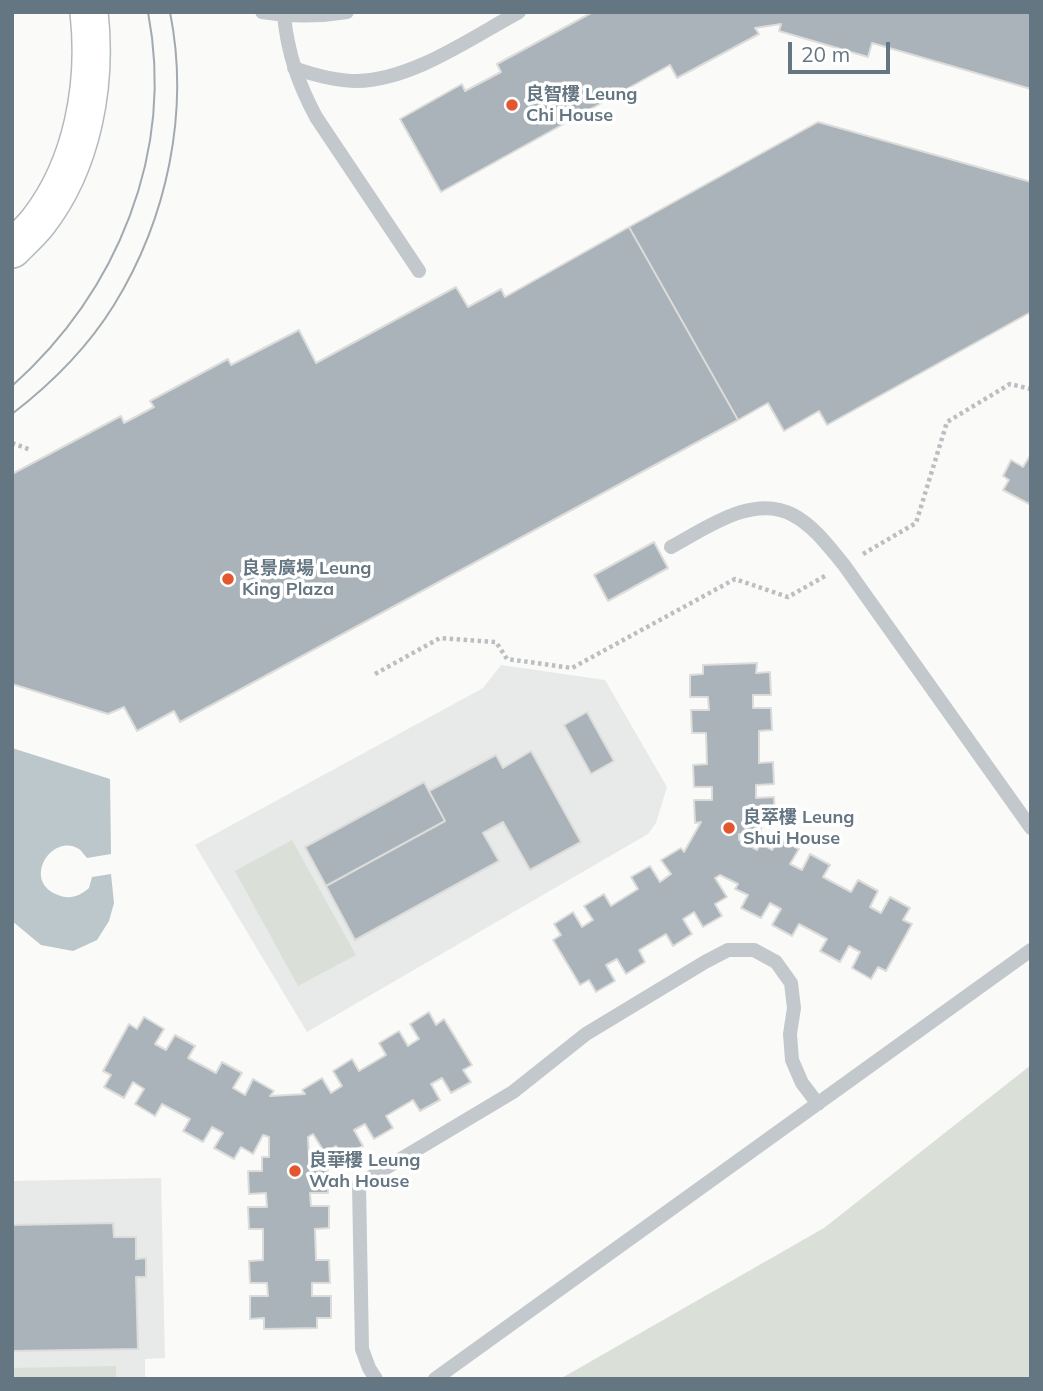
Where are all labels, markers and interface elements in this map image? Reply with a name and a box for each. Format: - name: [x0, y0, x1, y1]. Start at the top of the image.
- scale bar: [791, 28, 892, 72]
- text: 20 m: [801, 41, 850, 67]
- place label: 良智樓 Leung Chi House: [526, 84, 638, 126]
- marker: 良智樓 Leung Chi House: [504, 97, 520, 113]
- place label: 良景廣場 Leung King Plaza: [242, 558, 372, 600]
- marker: 良景廣場 Leung King Plaza: [220, 571, 236, 587]
- place label: 良萃樓 Leung Shui House: [743, 807, 855, 850]
- marker: 良萃樓 Leung Shui House: [721, 820, 737, 836]
- place label: 良華樓 Leung Wah House: [309, 1150, 421, 1192]
- marker: 良華樓 Leung Wah House: [287, 1163, 303, 1179]

